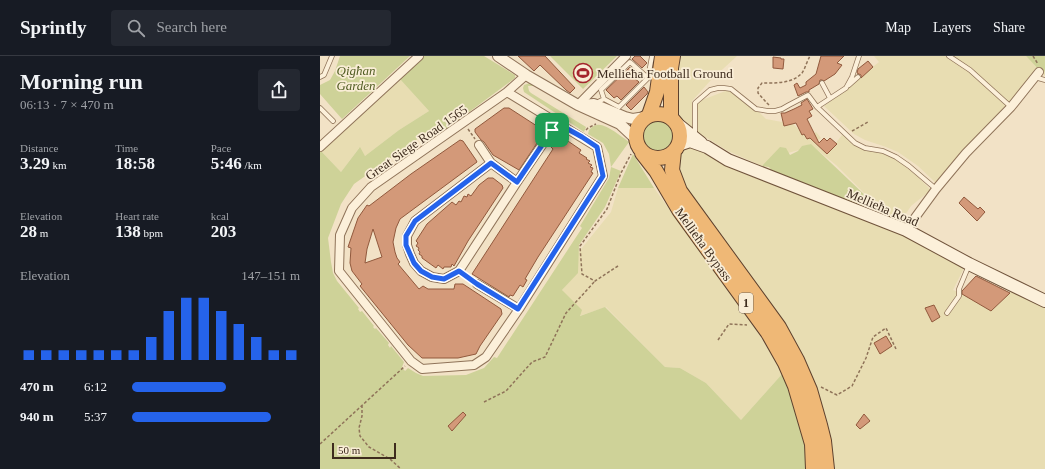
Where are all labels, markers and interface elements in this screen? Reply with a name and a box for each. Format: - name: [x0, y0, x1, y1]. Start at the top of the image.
- search box: [111, 10, 391, 46]
- text: Sprintly: [20, 17, 87, 38]
- icon: search: [125, 17, 147, 39]
- text: Search here: [157, 19, 227, 35]
- text: Map: [885, 20, 911, 35]
- text: Layers: [933, 20, 971, 35]
- text: Share: [993, 20, 1025, 35]
- sports icon: Mellieħa Football Ground: [572, 62, 594, 84]
- park label: Qigħan Garden: [336, 63, 376, 93]
- place label: Mellieħa Football Ground: [597, 66, 733, 81]
- text: Morning run: [20, 69, 143, 94]
- button: share: [258, 69, 300, 111]
- text: 06:13 · 7 × 470 m: [20, 97, 114, 112]
- street label: Great Siege Road 1565: [362, 102, 470, 183]
- pin: [535, 113, 569, 147]
- icon: arrive: [541, 119, 563, 141]
- text: Distance: [20, 142, 58, 154]
- text: Time: [115, 142, 138, 154]
- text: Pace: [211, 142, 231, 154]
- text: 3.29: [20, 154, 50, 173]
- text: 18:58: [115, 154, 155, 173]
- text: 5:46: [211, 154, 242, 173]
- text: km: [50, 159, 67, 171]
- text: /km: [242, 159, 262, 171]
- street label: Mellieħa Road: [844, 186, 922, 230]
- street label: Mellieħa Bypass: [672, 205, 735, 284]
- text: Elevation: [20, 210, 62, 222]
- text: Heart rate: [115, 210, 159, 222]
- text: kcal: [211, 210, 229, 222]
- text: 28: [20, 222, 37, 241]
- text: 138: [115, 222, 141, 241]
- text: 203: [211, 222, 236, 241]
- text: m: [37, 227, 48, 239]
- text: bpm: [141, 227, 163, 239]
- text: Elevation: [20, 268, 70, 283]
- text: 147–151 m: [241, 268, 300, 283]
- road number: 1: [739, 293, 753, 313]
- text: 470 m: [20, 379, 54, 394]
- text: 6:12: [84, 379, 107, 394]
- text: 940 m: [20, 409, 54, 424]
- text: 5:37: [84, 409, 107, 424]
- scale bar: [332, 441, 396, 460]
- text: 50 m: [338, 444, 360, 456]

